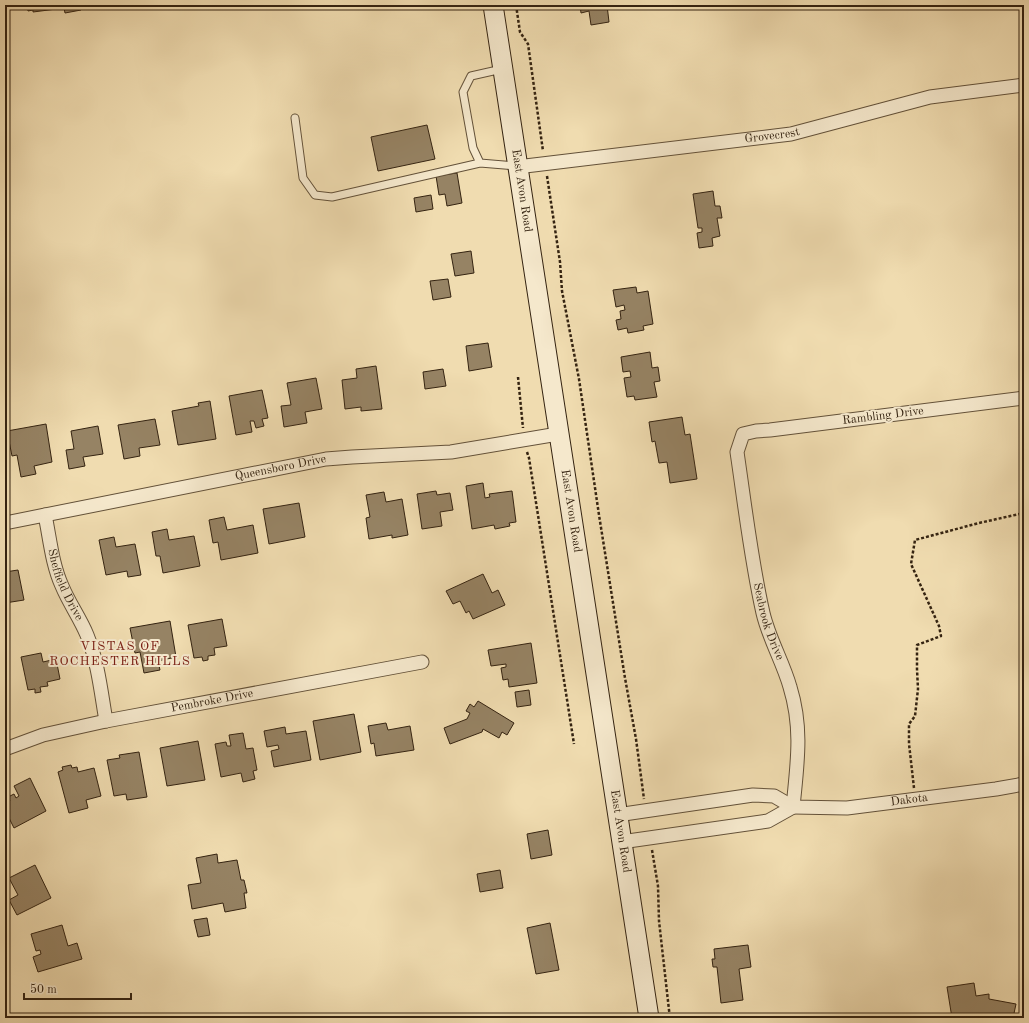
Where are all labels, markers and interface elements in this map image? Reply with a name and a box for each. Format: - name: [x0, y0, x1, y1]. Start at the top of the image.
- street label: Grovecrest: [744, 126, 801, 146]
- street label: East Avon Road: [509, 148, 534, 233]
- street label: Rambling Drive: [842, 405, 925, 427]
- street label: Queensboro Drive: [234, 453, 328, 483]
- street label: East Avon Road: [559, 469, 583, 553]
- street label: Sheffield Drive: [45, 548, 85, 623]
- street label: Seabrook Drive: [751, 582, 786, 662]
- district label: VISTAS OF ROCHESTER HILLS: [49, 640, 191, 668]
- street label: Pembroke Drive: [170, 688, 255, 715]
- street label: East Avon Road: [608, 789, 633, 874]
- street label: Dakota: [890, 792, 929, 808]
- scale bar: [24, 975, 131, 1001]
- text: 50 m: [30, 983, 57, 996]

